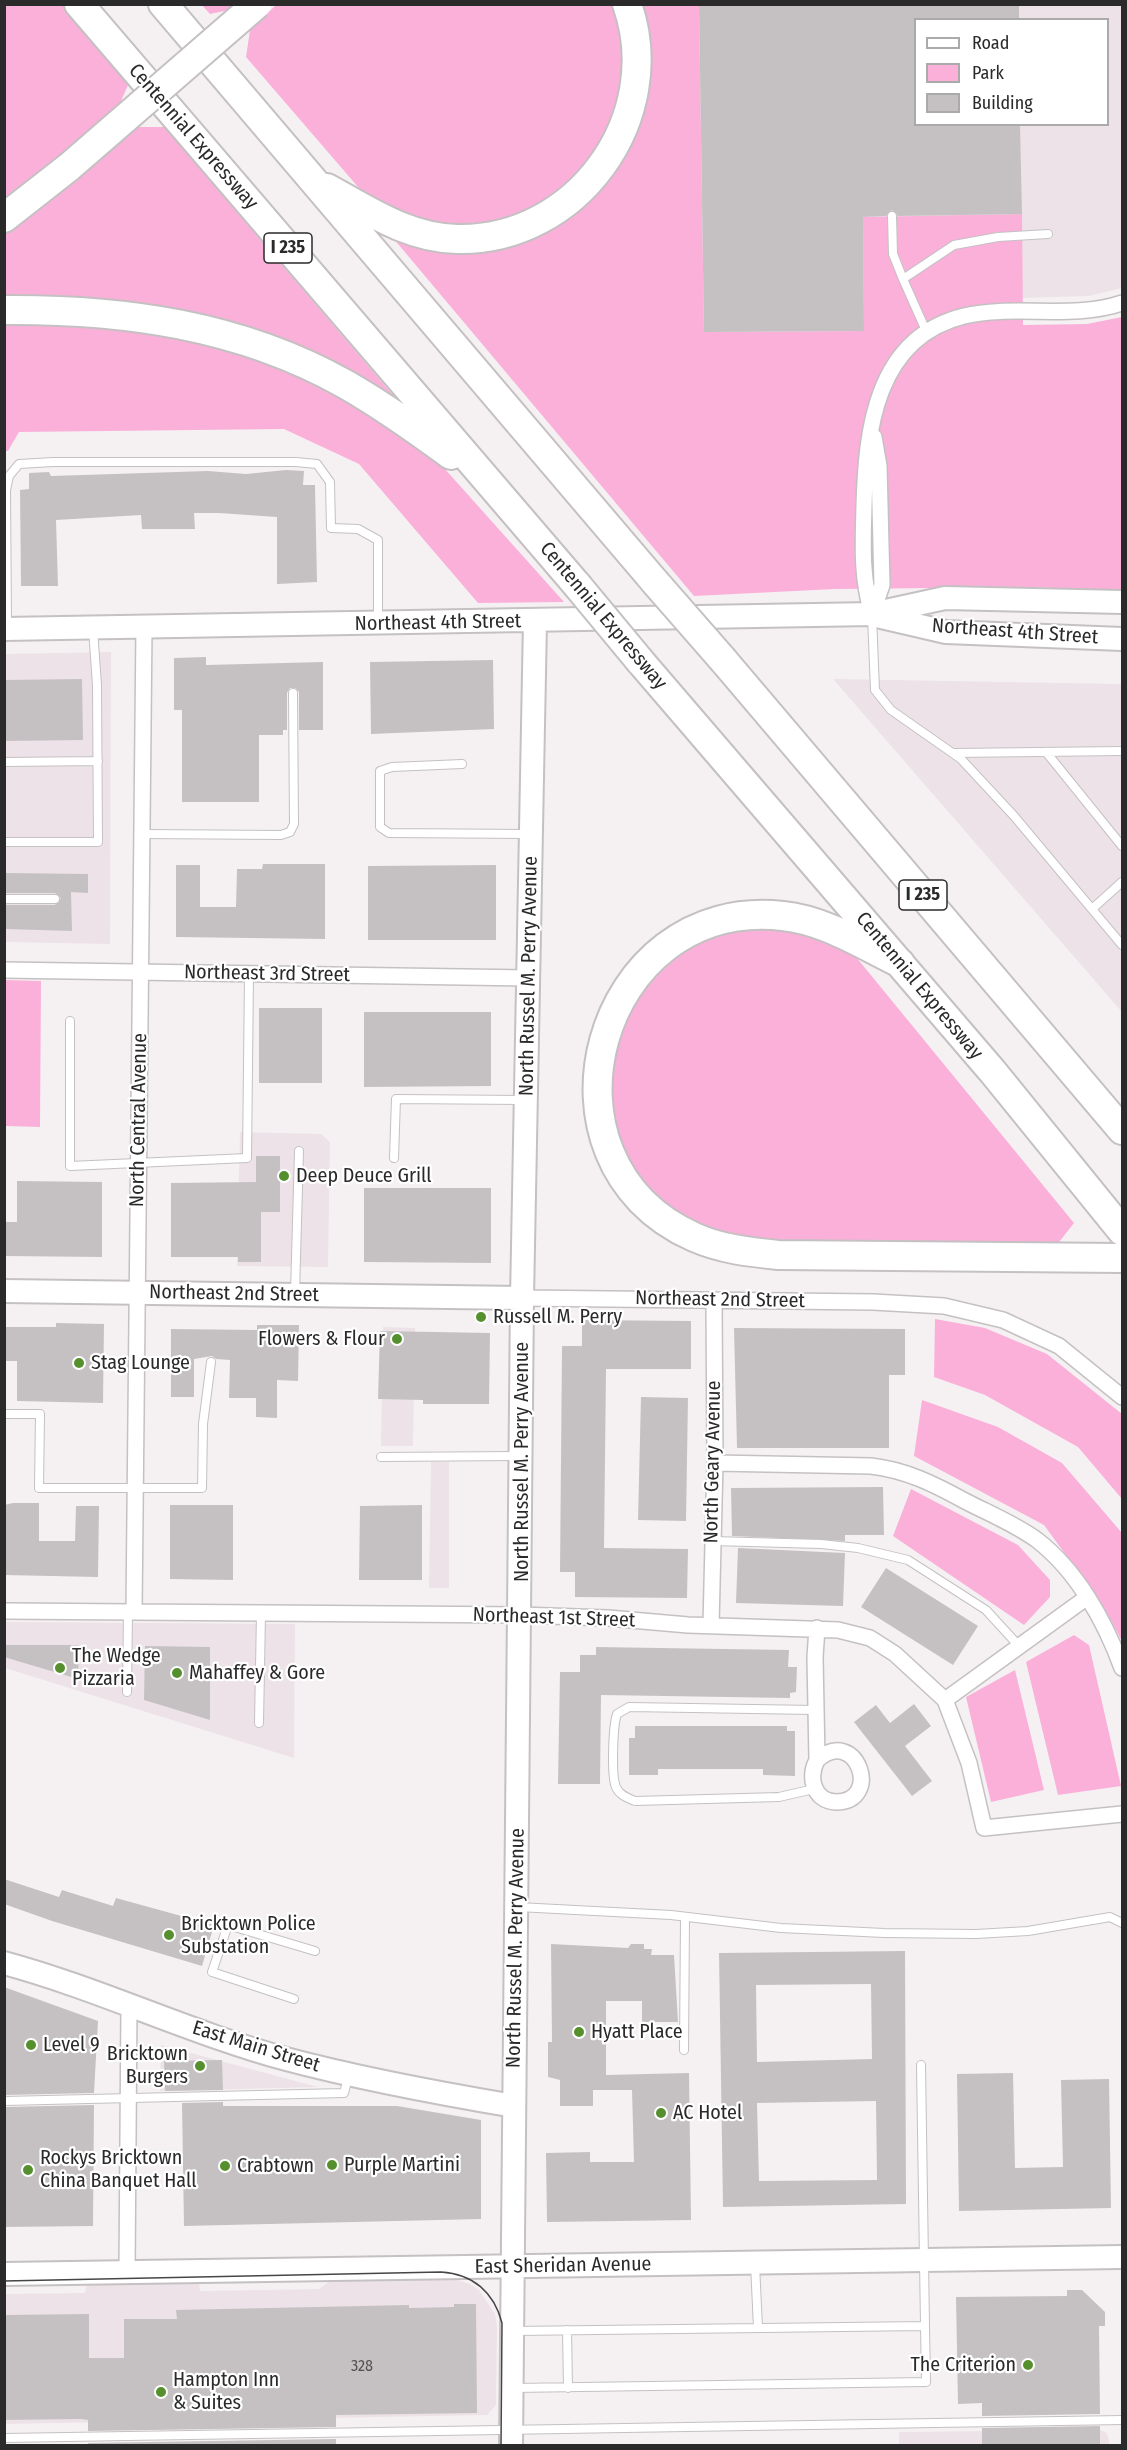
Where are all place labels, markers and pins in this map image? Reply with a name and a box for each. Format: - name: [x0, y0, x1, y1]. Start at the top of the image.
- place label: Deep Deuce Grill: [296, 1164, 431, 1188]
- marker: Deep Deuce Grill: [277, 1169, 291, 1183]
- place label: Russell M. Perry: [493, 1305, 622, 1329]
- marker: Russell M. Perry: [474, 1310, 488, 1324]
- place label: Flowers & Flour: [258, 1327, 385, 1351]
- marker: Flowers & Flour: [390, 1332, 404, 1346]
- place label: Stag Lounge: [91, 1351, 190, 1375]
- marker: Stag Lounge: [72, 1356, 86, 1370]
- place label: The Wedge Pizzaria: [72, 1644, 161, 1691]
- marker: The Wedge Pizzaria: [53, 1661, 67, 1675]
- place label: Mahaffey & Gore: [189, 1661, 325, 1685]
- marker: Mahaffey & Gore: [170, 1666, 184, 1680]
- place label: Bricktown Police Substation: [181, 1912, 316, 1959]
- marker: Bricktown Police Substation: [162, 1928, 176, 1942]
- place label: Hyatt Place: [591, 2020, 683, 2044]
- marker: Hyatt Place: [572, 2025, 586, 2039]
- place label: Level 9: [43, 2033, 100, 2057]
- marker: Level 9: [24, 2038, 38, 2052]
- place label: Bricktown Burgers: [107, 2042, 188, 2089]
- marker: Bricktown Burgers: [193, 2059, 207, 2073]
- place label: AC Hotel: [673, 2101, 742, 2125]
- marker: AC Hotel: [654, 2106, 668, 2120]
- place label: Rockys Bricktown China Banquet Hall: [40, 2146, 196, 2193]
- place label: Purple Martini: [344, 2153, 460, 2177]
- place label: Crabtown: [237, 2154, 314, 2178]
- marker: Purple Martini: [325, 2158, 339, 2172]
- marker: Crabtown: [218, 2159, 232, 2173]
- marker: Rockys Bricktown China Banquet Hall: [21, 2163, 35, 2177]
- place label: The Criterion: [911, 2353, 1016, 2377]
- marker: The Criterion: [1021, 2358, 1035, 2372]
- place label: Hampton Inn & Suites: [173, 2368, 279, 2415]
- marker: Hampton Inn & Suites: [154, 2385, 168, 2399]

